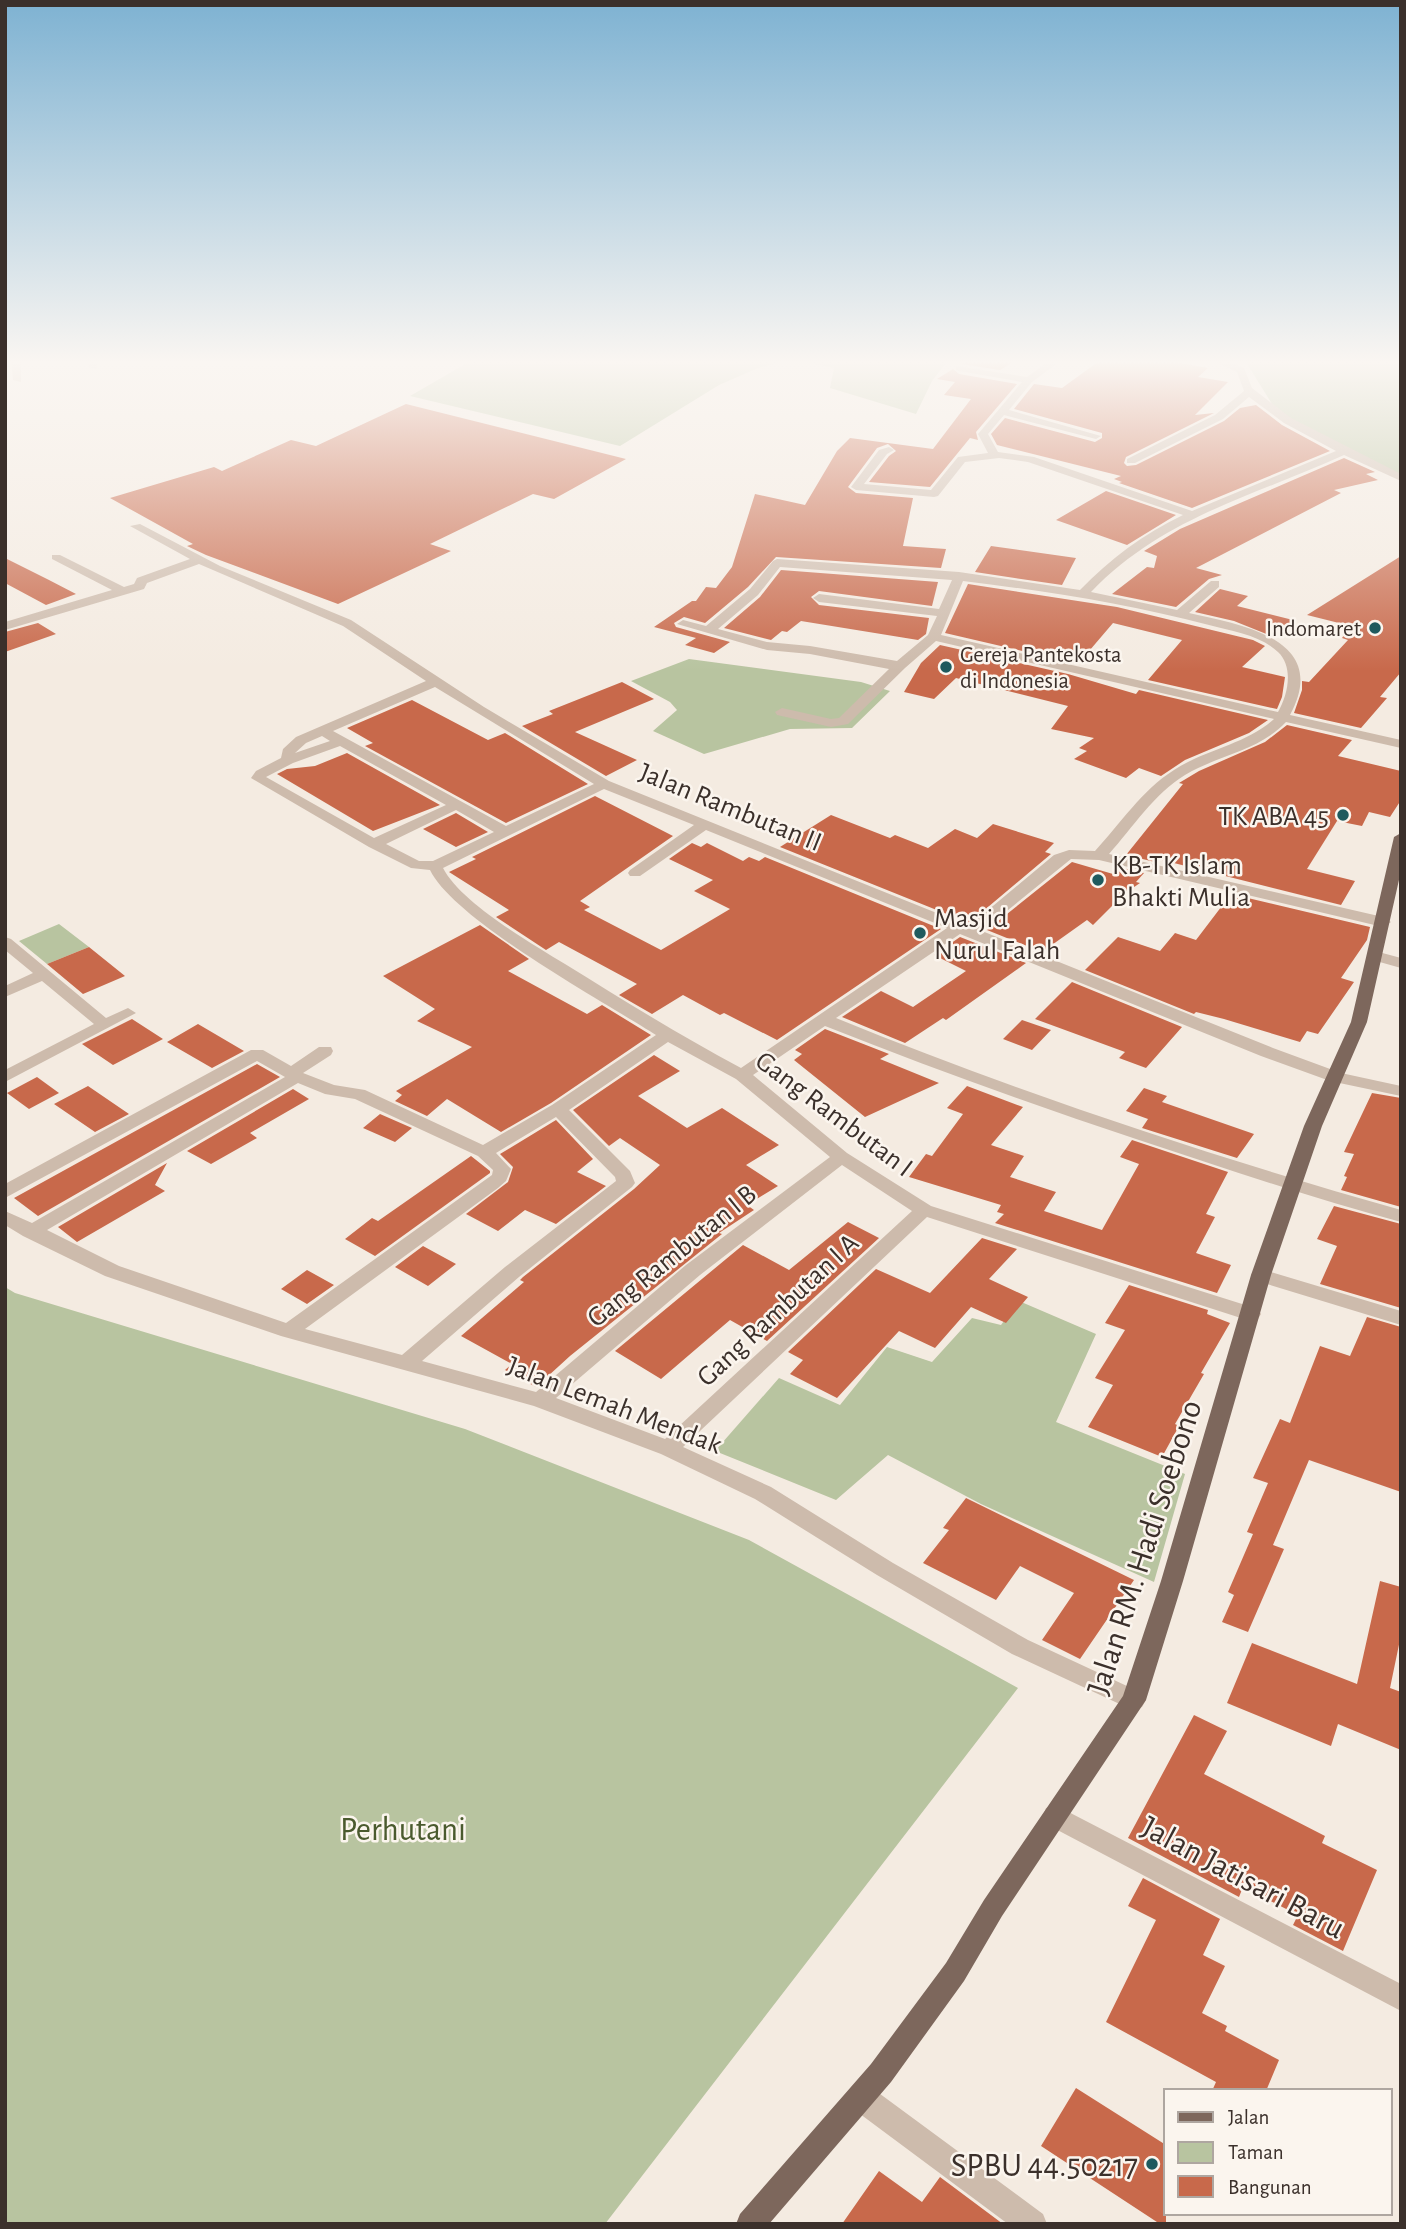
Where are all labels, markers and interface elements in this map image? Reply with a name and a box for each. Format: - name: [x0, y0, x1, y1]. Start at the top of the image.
- place label: Indomaret: [1266, 618, 1362, 641]
- marker: Indomaret: [1367, 620, 1383, 636]
- place label: Gereja Pantekosta di Indonesia: [960, 644, 1122, 693]
- marker: Gereja Pantekosta di Indonesia: [938, 659, 954, 675]
- street label: Jalan Rambutan II: [635, 759, 825, 857]
- place label: TK ABA 45: [1218, 803, 1329, 831]
- marker: TK ABA 45: [1335, 807, 1351, 823]
- place label: KB-TK Islam Bhakti Mulia: [1112, 852, 1250, 912]
- marker: KB-TK Islam Bhakti Mulia: [1090, 872, 1106, 888]
- place label: Masjid Nurul Falah: [934, 905, 1060, 965]
- marker: Masjid Nurul Falah: [912, 925, 928, 941]
- street label: Gang Rambutan I: [750, 1047, 918, 1183]
- street label: Gang Rambutan I B: [582, 1180, 762, 1333]
- street label: Gang Rambutan I A: [692, 1229, 865, 1392]
- street label: Jalan Lemah Mendak: [503, 1352, 726, 1460]
- street label: Jalan RM. Hadi Soebono: [1082, 1396, 1209, 1699]
- street label: Jalan Jatisari Baru: [1136, 1811, 1350, 1946]
- park label: Perhutani: [340, 1814, 466, 1847]
- legend: [1164, 2089, 1392, 2215]
- text: Jalan: [1228, 2107, 1269, 2128]
- text: Taman: [1228, 2142, 1284, 2163]
- place label: SPBU 44.50217: [951, 2150, 1138, 2183]
- marker: SPBU 44.50217: [1144, 2156, 1160, 2172]
- text: Bangunan: [1228, 2177, 1312, 2198]

